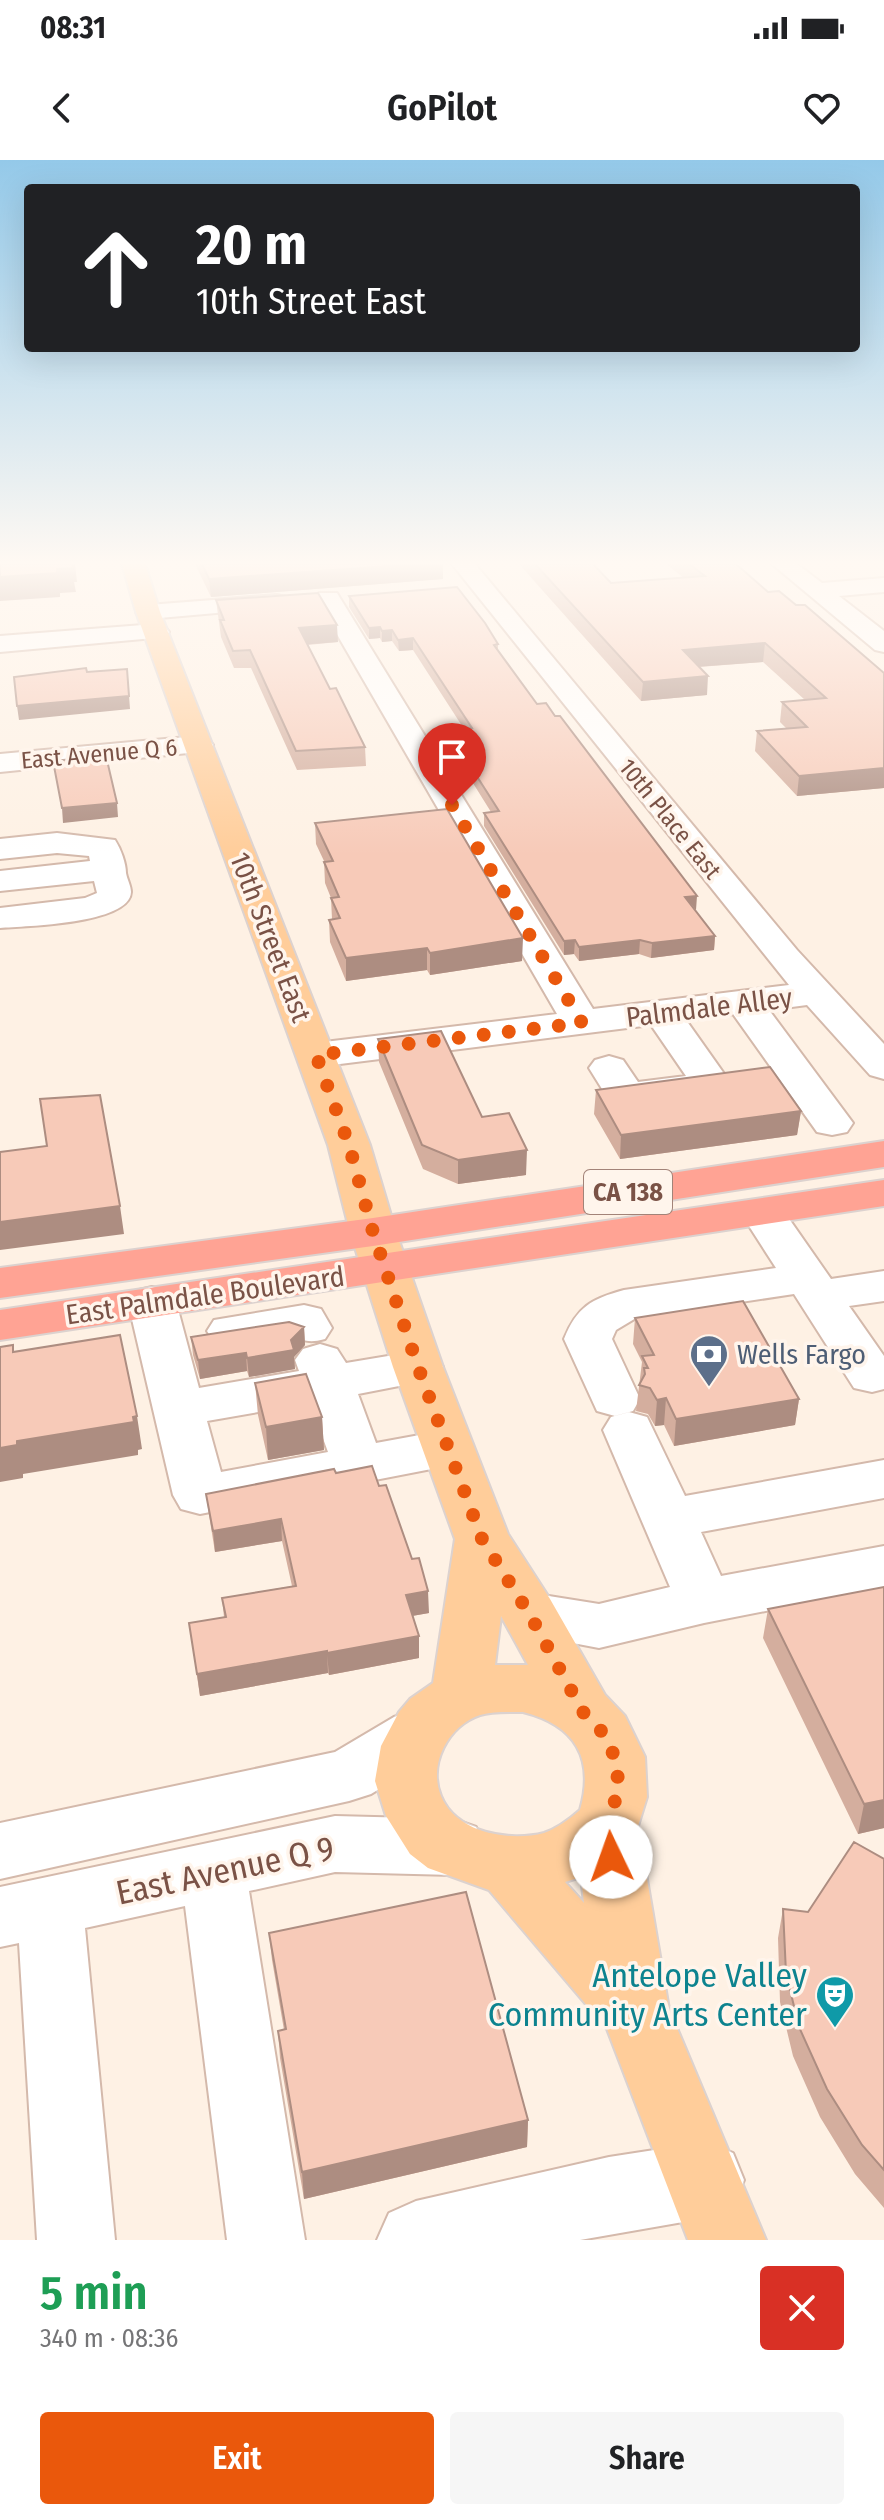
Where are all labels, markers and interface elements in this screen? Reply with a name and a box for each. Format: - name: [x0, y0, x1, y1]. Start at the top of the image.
- text: 08:31: [40, 10, 106, 46]
- icon: back: [40, 86, 84, 130]
- text: GoPilot: [387, 86, 497, 130]
- icon: heart: [800, 86, 844, 130]
- text: 20 m: [196, 212, 307, 279]
- icon: ahead: [64, 216, 168, 320]
- text: 10th Street East: [196, 280, 426, 324]
- pin: [418, 723, 486, 805]
- street label: East Avenue Q 6: [20, 733, 178, 775]
- icon: arrive: [430, 735, 474, 779]
- street label: 10th Place East: [613, 753, 727, 885]
- street label: 10th Street East: [223, 848, 318, 1027]
- street label: Palmdale Alley: [624, 981, 795, 1034]
- road number: CA 138: [584, 1170, 672, 1214]
- street label: East Palmdale Boulevard: [64, 1260, 347, 1331]
- bank icon: Wells Fargo: [688, 1333, 730, 1388]
- place label: Wells Fargo: [737, 1338, 866, 1371]
- position arrow: [569, 1815, 653, 1899]
- street label: East Avenue Q 9: [112, 1827, 338, 1914]
- place label: Antelope Valley Community Arts Center: [488, 1955, 807, 2035]
- theatre icon: Antelope Valley Community Arts Center: [814, 1974, 856, 2029]
- text: 5 min: [40, 2264, 148, 2322]
- button: close: [760, 2266, 844, 2350]
- text: 340 m · 08:36: [40, 2323, 178, 2354]
- button: Exit: [40, 2412, 434, 2504]
- button: Share: [450, 2412, 844, 2504]

